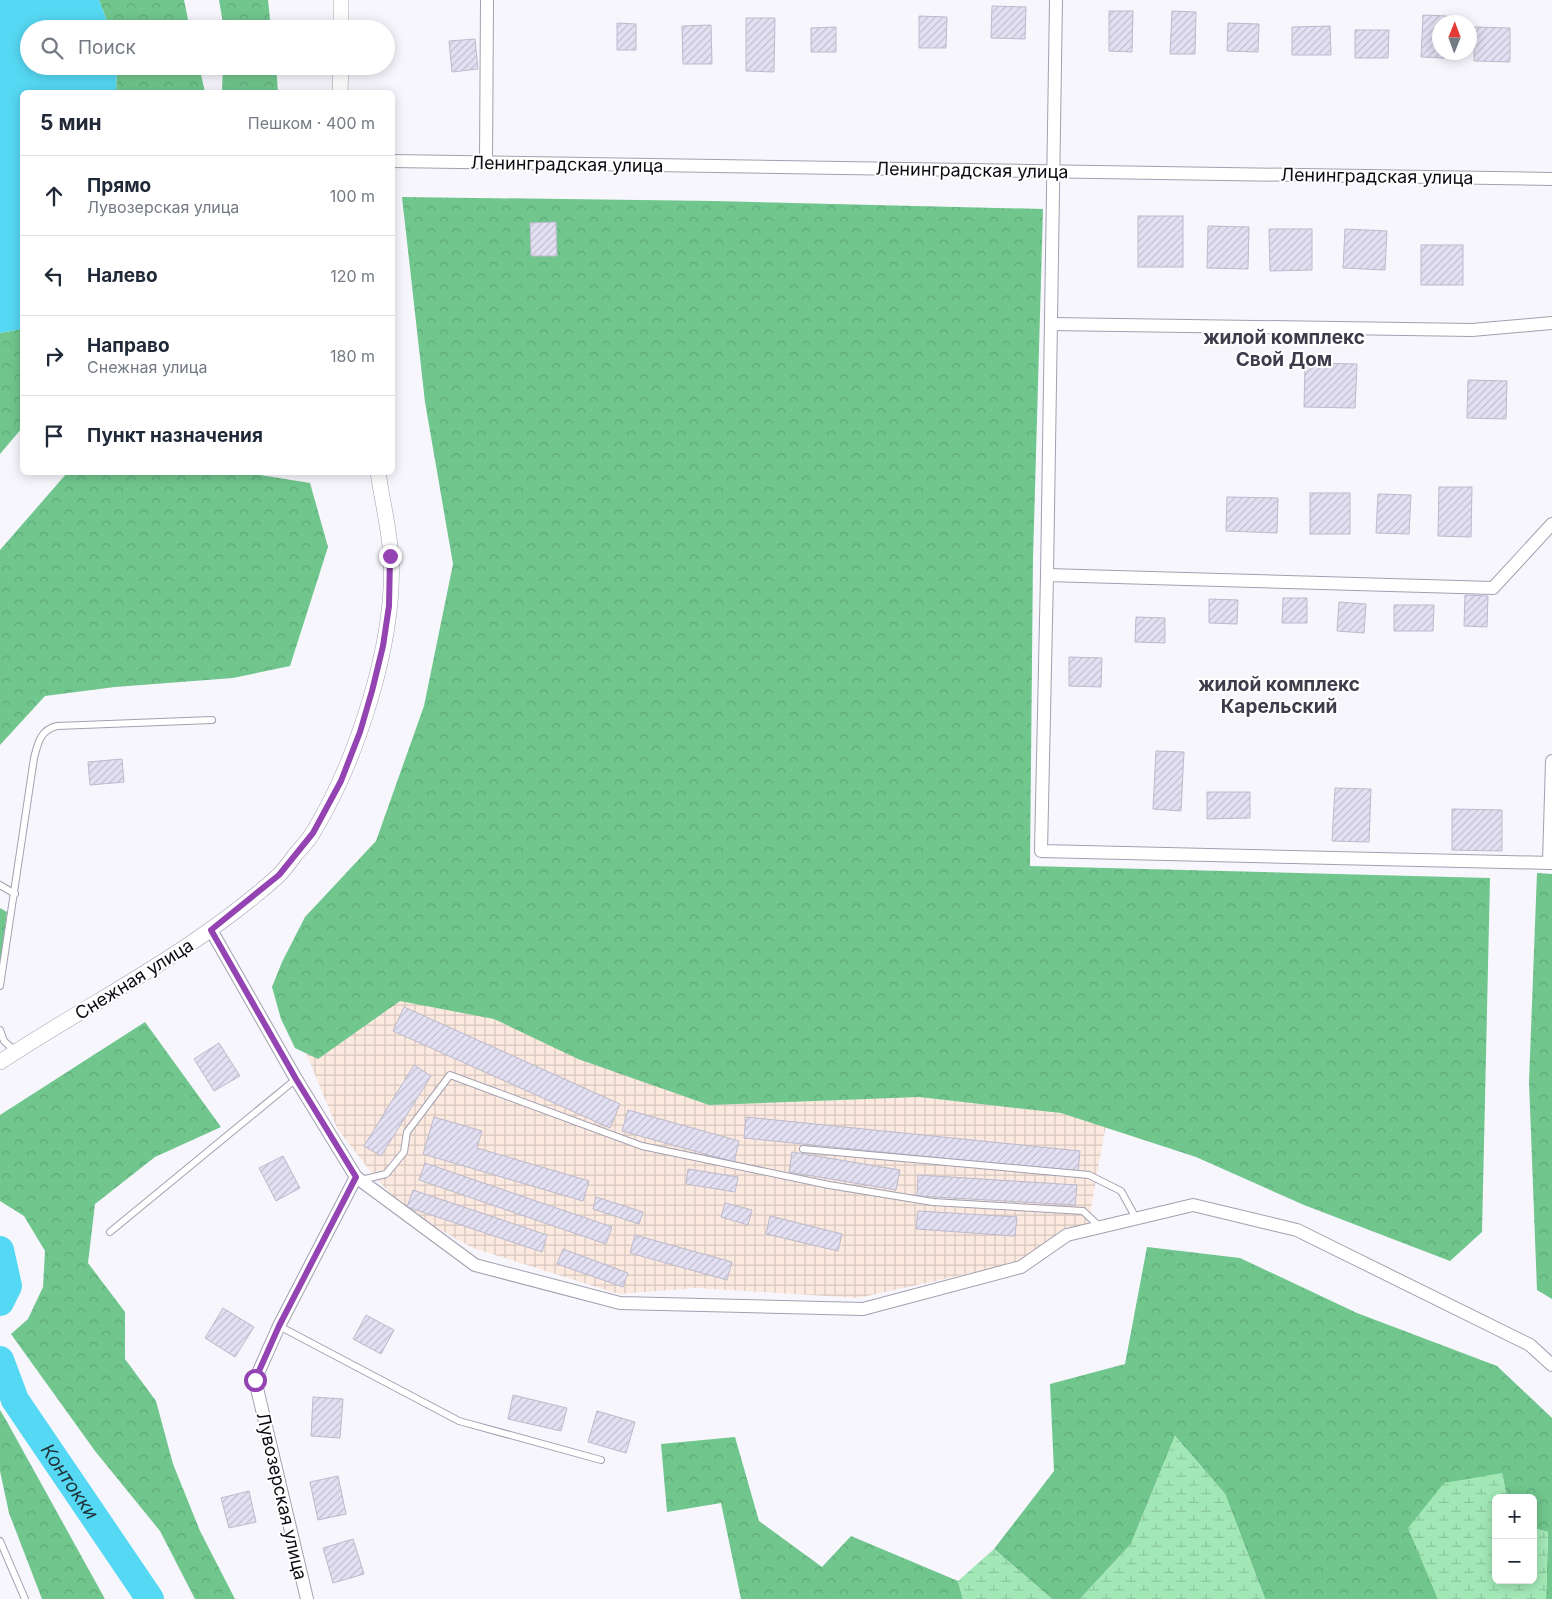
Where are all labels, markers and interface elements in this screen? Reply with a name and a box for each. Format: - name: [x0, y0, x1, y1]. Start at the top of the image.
- north arrow: [1432, 15, 1477, 60]
- search box: [20, 20, 395, 75]
- icon: search: [38, 34, 66, 62]
- text: Поиск: [78, 36, 136, 59]
- text: 5 мин: [40, 110, 102, 135]
- text: Пешком · 400 m: [248, 113, 375, 133]
- street label: Ленинградская улица: [470, 152, 664, 176]
- street label: Ленинградская улица: [875, 158, 1069, 182]
- street label: Ленинградская улица: [1280, 164, 1474, 188]
- text: Прямо: [87, 174, 151, 197]
- icon: ahead: [40, 182, 68, 210]
- text: 100 m: [330, 186, 375, 206]
- text: Лувозерская улица: [87, 197, 239, 217]
- icon: left: [40, 262, 68, 290]
- text: Налево: [87, 264, 158, 287]
- text: 120 m: [330, 266, 375, 286]
- district label: жилой комплекс Свой Дом: [1203, 326, 1365, 371]
- text: Направо: [87, 334, 170, 357]
- icon: right: [40, 342, 68, 370]
- text: 180 m: [330, 346, 375, 366]
- text: Снежная улица: [87, 357, 207, 377]
- icon: arrive: [40, 422, 68, 450]
- text: Пункт назначения: [87, 424, 263, 447]
- route end: [379, 545, 402, 568]
- district label: жилой комплекс Карельский: [1198, 673, 1360, 718]
- street label: Снежная улица: [71, 934, 197, 1024]
- route start: [244, 1369, 267, 1392]
- street label: Лувозерская улица: [252, 1410, 312, 1582]
- water label: Контокки: [36, 1439, 104, 1524]
- map controls: [1492, 1494, 1537, 1584]
- button: +: [1492, 1494, 1537, 1539]
- button: −: [1492, 1539, 1537, 1584]

